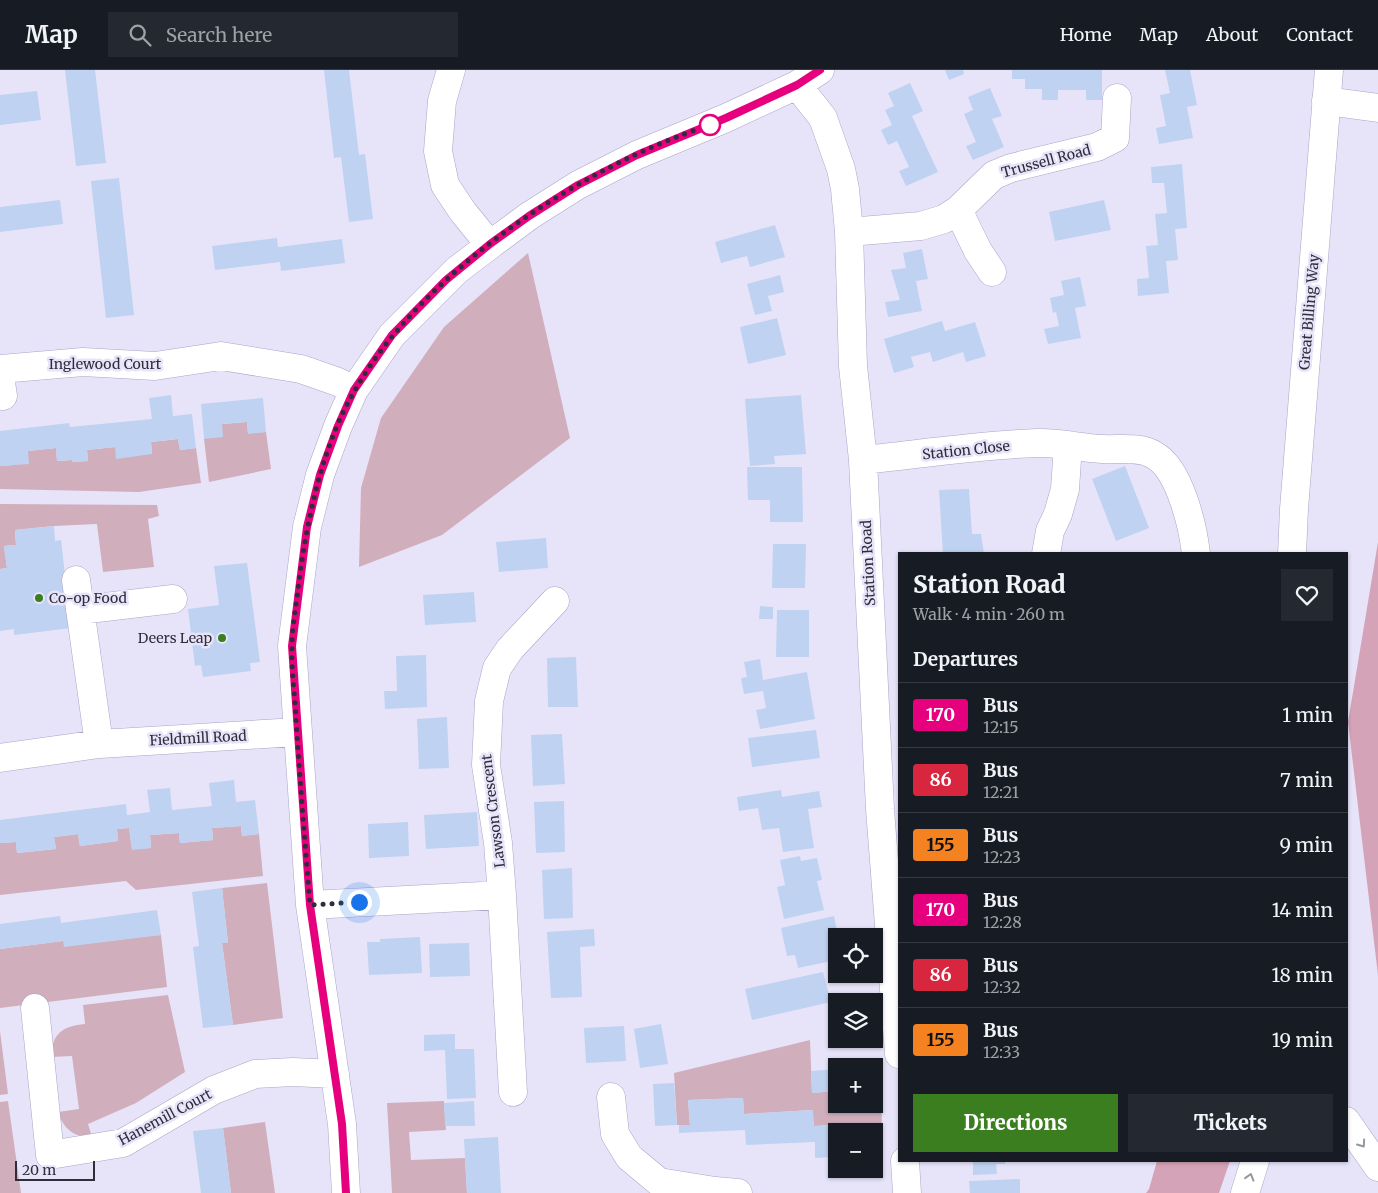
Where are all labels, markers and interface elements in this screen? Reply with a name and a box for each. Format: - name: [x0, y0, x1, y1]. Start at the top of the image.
- search box: [108, 12, 458, 57]
- text: Map: [25, 19, 78, 50]
- icon: search: [126, 21, 154, 49]
- text: Search here: [166, 23, 272, 47]
- text: Home: [1060, 23, 1112, 46]
- text: Map: [1140, 23, 1178, 46]
- text: About: [1206, 23, 1258, 46]
- text: Contact: [1286, 23, 1353, 46]
- unlabelled marker: [699, 114, 721, 136]
- street label: Trussell Road: [999, 140, 1093, 182]
- street label: Great Billing Way: [1295, 253, 1323, 371]
- street label: Inglewood Court: [49, 355, 162, 373]
- street label: Station Close: [921, 436, 1011, 464]
- street label: Station Road: [857, 519, 879, 606]
- text: Station Road: [913, 569, 1066, 600]
- button: heart: [1281, 569, 1333, 621]
- place label: Co-op Food: [49, 589, 128, 607]
- marker: Co-op Food: [33, 592, 45, 604]
- text: Walk · 4 min · 260 m: [913, 604, 1065, 624]
- place label: Deers Leap: [138, 629, 212, 647]
- marker: Deers Leap: [216, 632, 228, 644]
- text: Departures: [913, 647, 1018, 671]
- text: Bus: [983, 693, 1018, 717]
- text: 170: [926, 703, 955, 726]
- text: 1 min: [1282, 703, 1333, 727]
- text: 12:15: [983, 717, 1019, 737]
- street label: Fieldmill Road: [149, 726, 248, 750]
- street label: Lawson Crescent: [477, 753, 509, 869]
- text: Bus: [983, 758, 1018, 782]
- text: 86: [929, 768, 952, 791]
- text: 7 min: [1280, 768, 1333, 792]
- text: 12:21: [983, 782, 1019, 802]
- text: Bus: [983, 823, 1018, 847]
- text: 155: [926, 833, 955, 856]
- text: 9 min: [1279, 833, 1333, 857]
- text: 12:23: [983, 847, 1021, 867]
- text: Bus: [983, 888, 1018, 912]
- your location: [347, 890, 372, 915]
- text: 170: [926, 898, 955, 921]
- text: 14 min: [1272, 898, 1333, 922]
- text: 12:28: [983, 912, 1022, 932]
- map controls: [828, 928, 883, 1178]
- button: locate: [828, 928, 883, 983]
- text: Bus: [983, 953, 1018, 977]
- text: 86: [929, 963, 952, 986]
- text: 18 min: [1272, 963, 1333, 987]
- text: 12:32: [983, 977, 1021, 997]
- button: layers: [828, 993, 883, 1048]
- text: Bus: [983, 1018, 1018, 1042]
- text: 155: [926, 1028, 955, 1051]
- text: 19 min: [1272, 1028, 1333, 1052]
- text: 12:33: [983, 1042, 1020, 1062]
- button: +: [828, 1058, 883, 1113]
- street label: Hanemill Court: [115, 1085, 215, 1149]
- button: Directions: [913, 1094, 1118, 1152]
- button: Tickets: [1128, 1094, 1333, 1152]
- button: −: [828, 1123, 883, 1178]
- one-way arrow: [1356, 1138, 1365, 1148]
- scale bar: [15, 1158, 95, 1181]
- text: 20 m: [22, 1161, 56, 1179]
- one-way arrow: [1244, 1173, 1254, 1182]

